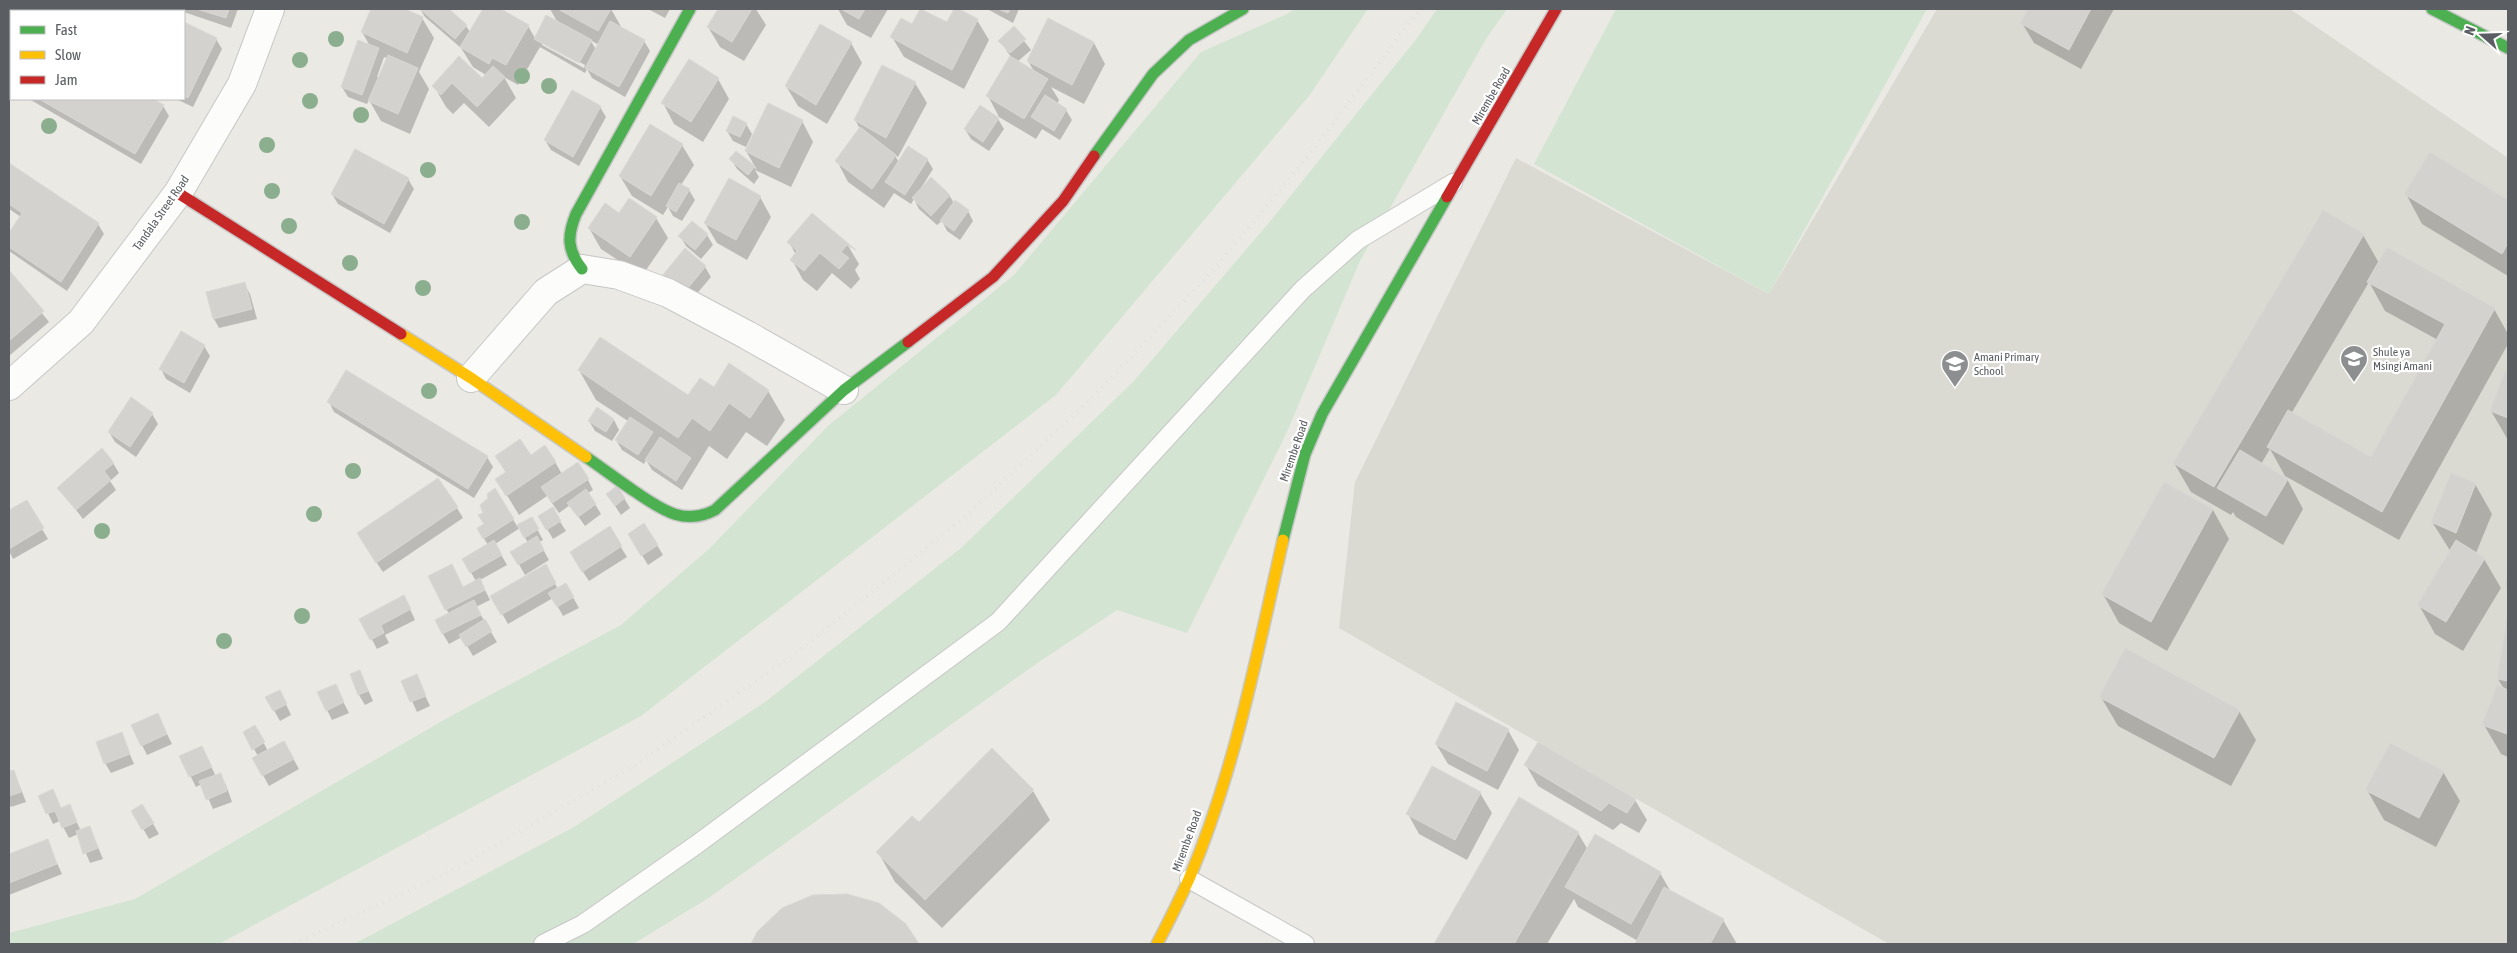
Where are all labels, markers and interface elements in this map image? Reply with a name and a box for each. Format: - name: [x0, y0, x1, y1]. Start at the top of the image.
- legend: [10, 10, 185, 100]
- north arrow: [2457, 10, 2507, 60]
- text: Fast: [55, 21, 77, 38]
- text: N: [2461, 24, 2479, 37]
- text: Slow: [55, 46, 81, 63]
- street label: Mirembe Road: [1469, 65, 1513, 127]
- text: Jam: [55, 71, 78, 88]
- street label: Tandala Street Road: [130, 173, 192, 253]
- school or university icon: Shule ya Msingi Amani: [2339, 344, 2369, 383]
- place label: Shule ya Msingi Amani: [2373, 345, 2432, 373]
- school or university icon: Amani Primary School: [1940, 349, 1970, 388]
- place label: Amani Primary School: [1974, 350, 2039, 378]
- street label: Mirembe Road: [1277, 418, 1311, 484]
- street label: Mirembe Road: [1169, 808, 1205, 874]

